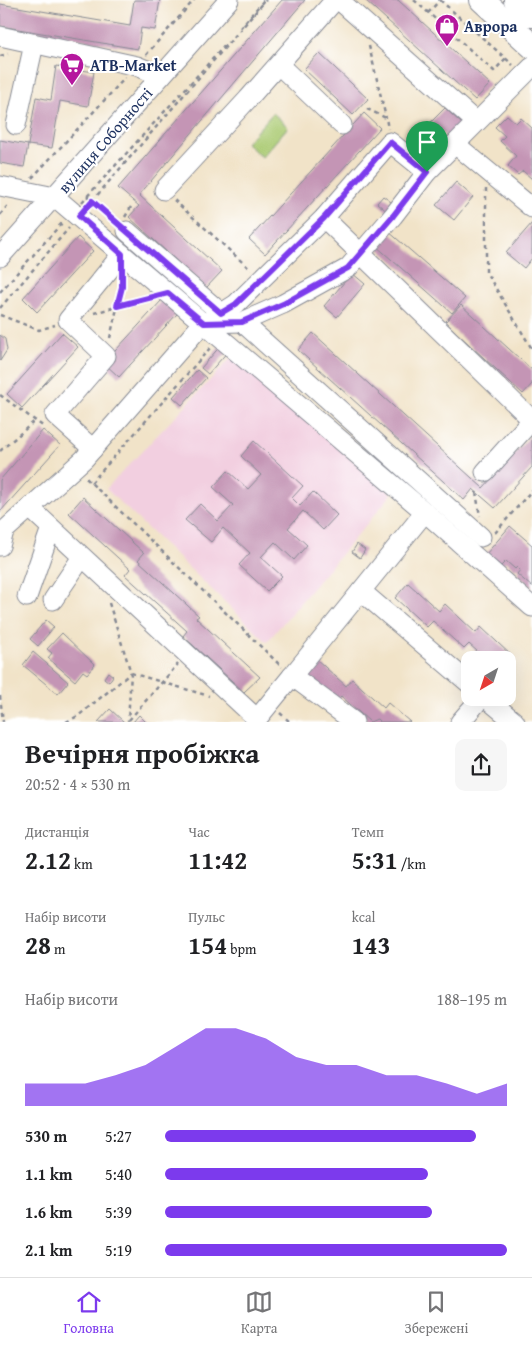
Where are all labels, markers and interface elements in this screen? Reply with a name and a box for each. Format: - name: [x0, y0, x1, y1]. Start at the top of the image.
- shop icon: Аврора: [434, 13, 460, 47]
- place label: Аврора: [464, 14, 518, 38]
- supermarket icon: ATB-Market: [59, 52, 85, 86]
- place label: ATB-Market: [90, 53, 177, 77]
- street label: вулиця Соборності: [52, 81, 158, 198]
- pin: [406, 121, 448, 172]
- icon: arrive: [413, 128, 441, 156]
- north arrow: [461, 651, 516, 706]
- map controls: [461, 651, 516, 706]
- text: Вечірня пробіжка: [25, 732, 260, 773]
- button: share: [455, 739, 507, 791]
- text: 20:52 · 4 × 530 m: [25, 772, 130, 796]
- text: Дистанція: [25, 822, 89, 842]
- text: Час: [188, 822, 210, 842]
- text: Темп: [352, 822, 384, 842]
- text: 2.12: [25, 842, 71, 878]
- text: 11:42: [188, 842, 247, 878]
- text: 5:31: [352, 842, 398, 878]
- text: km: [71, 854, 93, 874]
- text: /km: [398, 854, 426, 874]
- text: Набір висоти: [25, 907, 106, 927]
- text: Пульс: [188, 907, 225, 927]
- text: kcal: [352, 907, 376, 927]
- text: 28: [25, 927, 51, 963]
- text: 154: [188, 927, 227, 963]
- text: 143: [352, 927, 391, 963]
- text: m: [51, 939, 65, 959]
- text: bpm: [227, 939, 257, 959]
- text: Набір висоти: [25, 987, 118, 1011]
- text: 188–195 m: [437, 987, 507, 1011]
- text: 530 m: [25, 1124, 67, 1148]
- text: 5:27: [105, 1124, 132, 1148]
- text: 1.1 km: [25, 1162, 72, 1186]
- text: 5:40: [105, 1162, 132, 1186]
- text: 1.6 km: [25, 1200, 72, 1224]
- text: 5:39: [105, 1200, 132, 1224]
- text: 2.1 km: [25, 1238, 72, 1262]
- text: 5:19: [105, 1238, 132, 1262]
- tab: Головна: [64, 1288, 114, 1338]
- tab: Карта: [241, 1288, 277, 1338]
- tab: Збережені: [404, 1288, 468, 1338]

